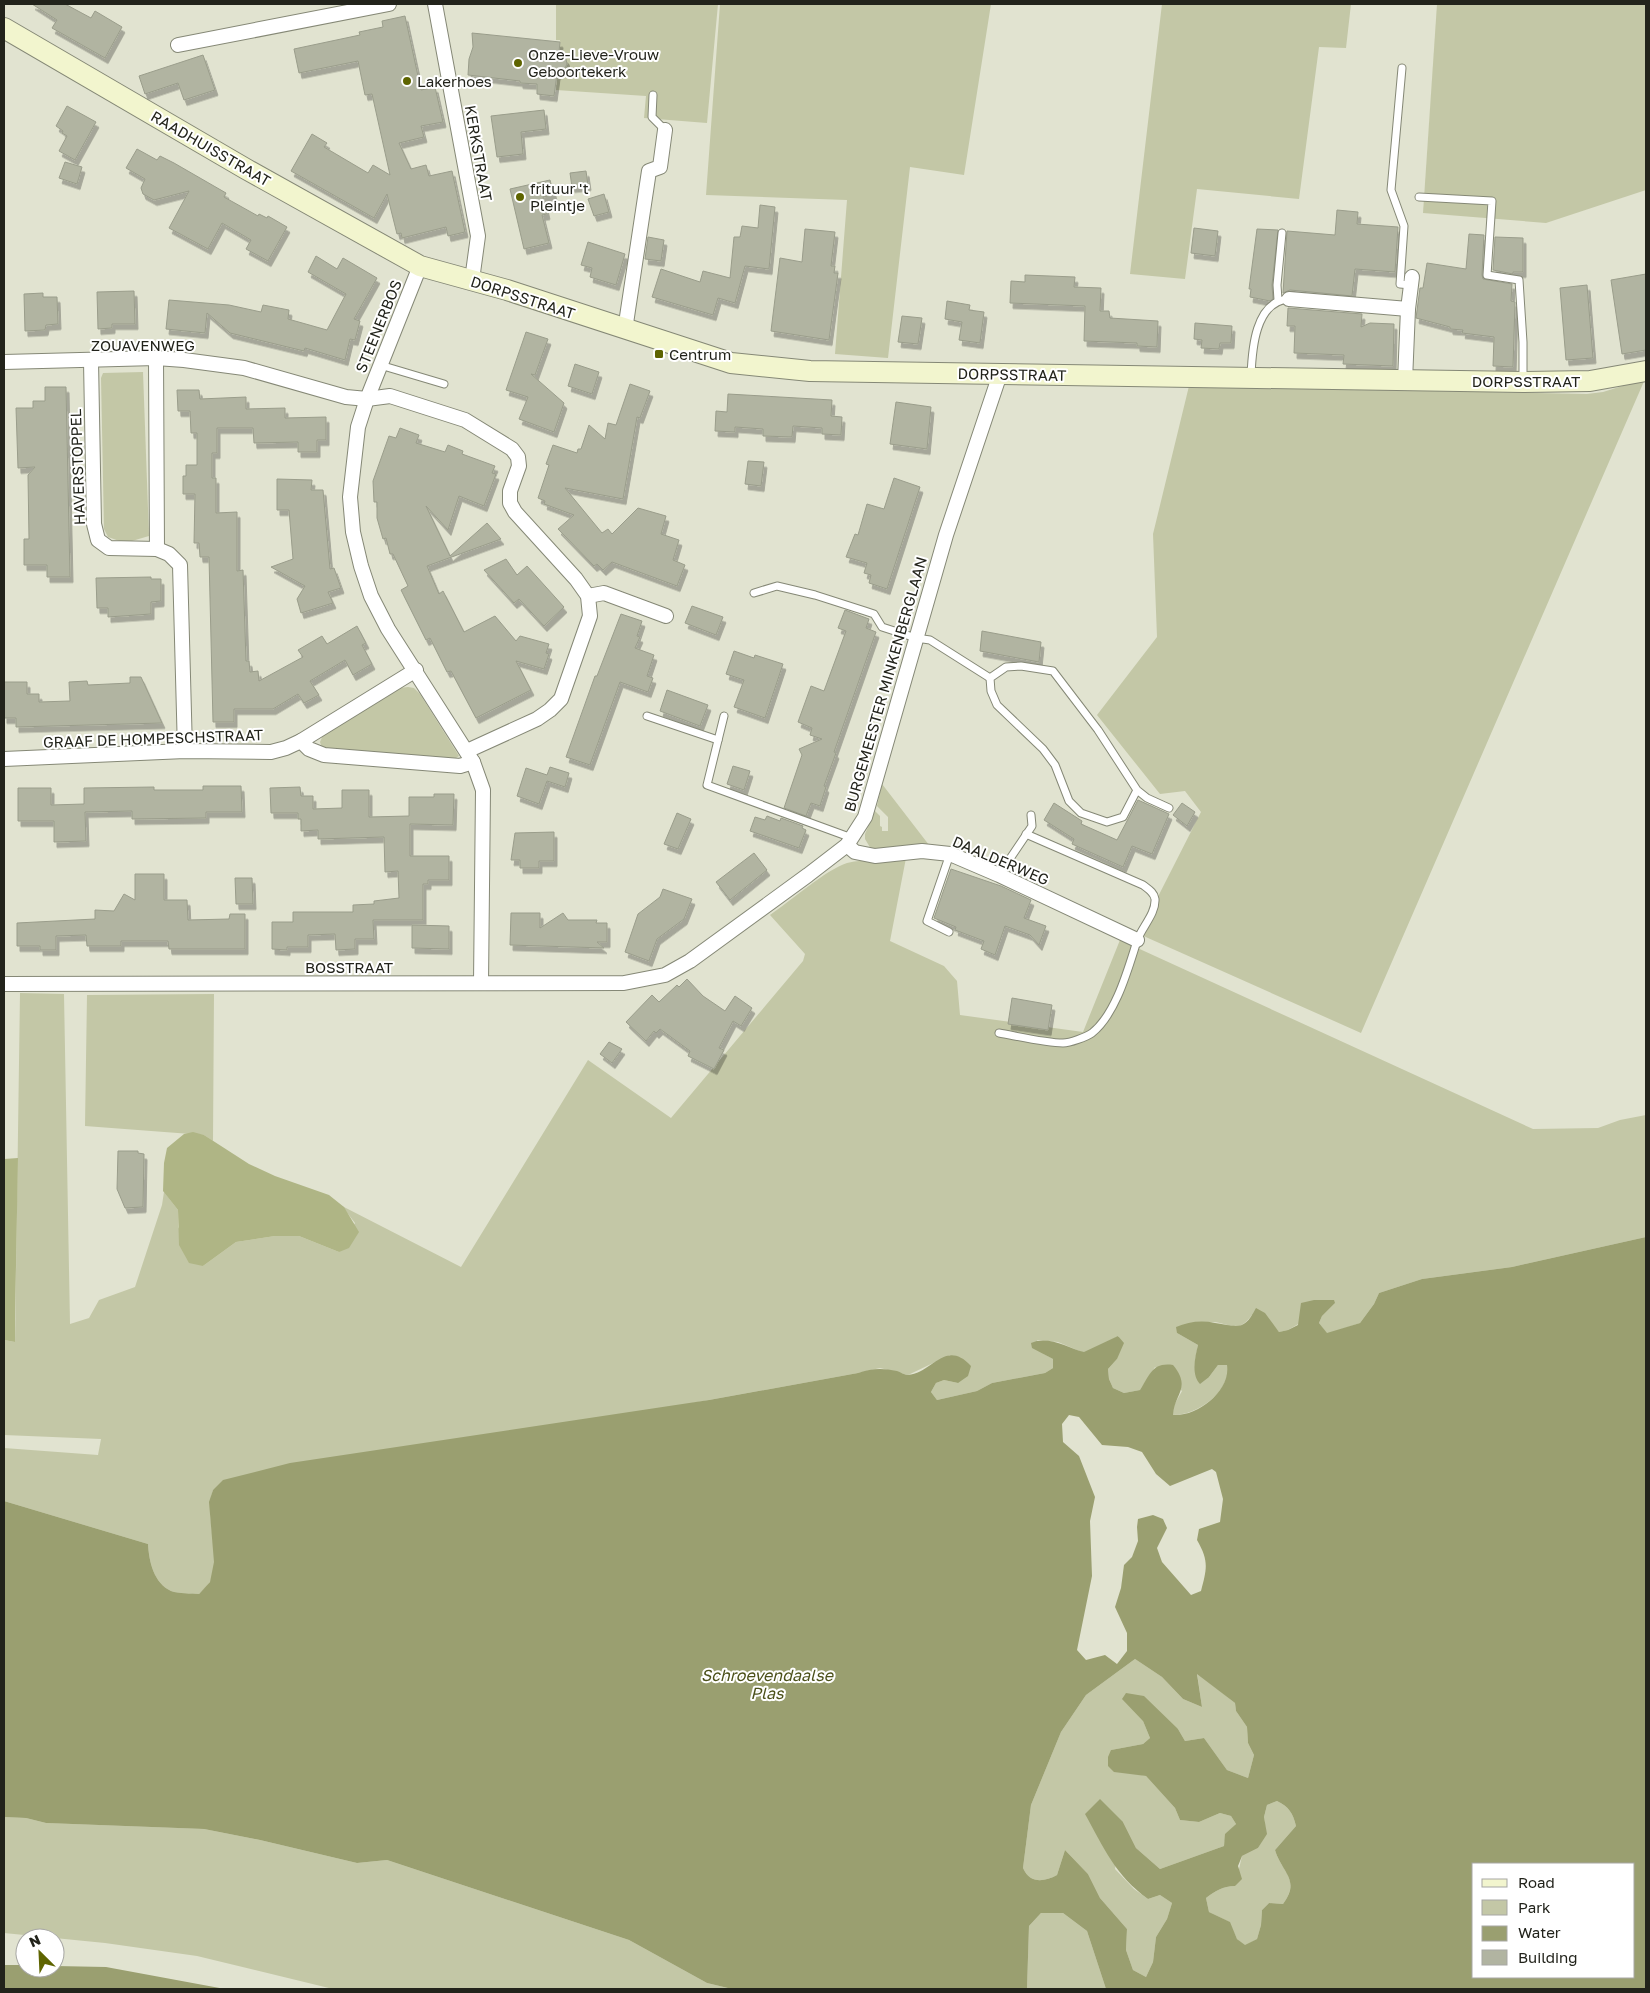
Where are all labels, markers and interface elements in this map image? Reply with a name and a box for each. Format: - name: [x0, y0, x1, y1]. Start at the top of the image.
- place label: Onze-Lieve-Vrouw Geboortekerk: [528, 45, 659, 80]
- marker: Onze-Lieve-Vrouw Geboortekerk: [512, 57, 524, 69]
- place label: Lakerhoes: [417, 72, 492, 90]
- marker: Lakerhoes: [401, 75, 413, 87]
- street label: KERKSTRAAT: [462, 104, 496, 202]
- street label: RAADHUISSTRAAT: [148, 106, 274, 190]
- place label: frituur 't Pleintje: [530, 179, 589, 214]
- marker: frituur 't Pleintje: [514, 191, 526, 203]
- street label: DORPSSTRAAT: [469, 272, 577, 322]
- street label: STEENERBOS: [351, 277, 405, 375]
- street label: ZOUAVENWEG: [91, 336, 195, 354]
- place label: Centrum: [669, 345, 731, 363]
- marker: Centrum: [653, 348, 665, 360]
- street label: DORPSSTRAAT: [958, 364, 1066, 384]
- street label: DORPSSTRAAT: [1472, 372, 1580, 390]
- street label: HAVERSTOPPEL: [66, 408, 88, 525]
- street label: BURGEMEESTER MINKENBERGLAAN: [840, 554, 930, 814]
- street label: GRAAF DE HOMPESCHSTRAAT: [43, 725, 263, 751]
- street label: DAALDERWEG: [950, 832, 1052, 888]
- street label: BOSSTRAAT: [305, 958, 393, 976]
- water label: Schroevendaalse Plas: [701, 1665, 835, 1703]
- legend: [1472, 1863, 1635, 1978]
- text: Road: [1518, 1873, 1555, 1891]
- text: Park: [1518, 1898, 1551, 1916]
- text: Water: [1518, 1923, 1561, 1941]
- north arrow: [15, 1928, 65, 1978]
- text: N: [26, 1931, 43, 1951]
- text: Building: [1518, 1948, 1578, 1966]

